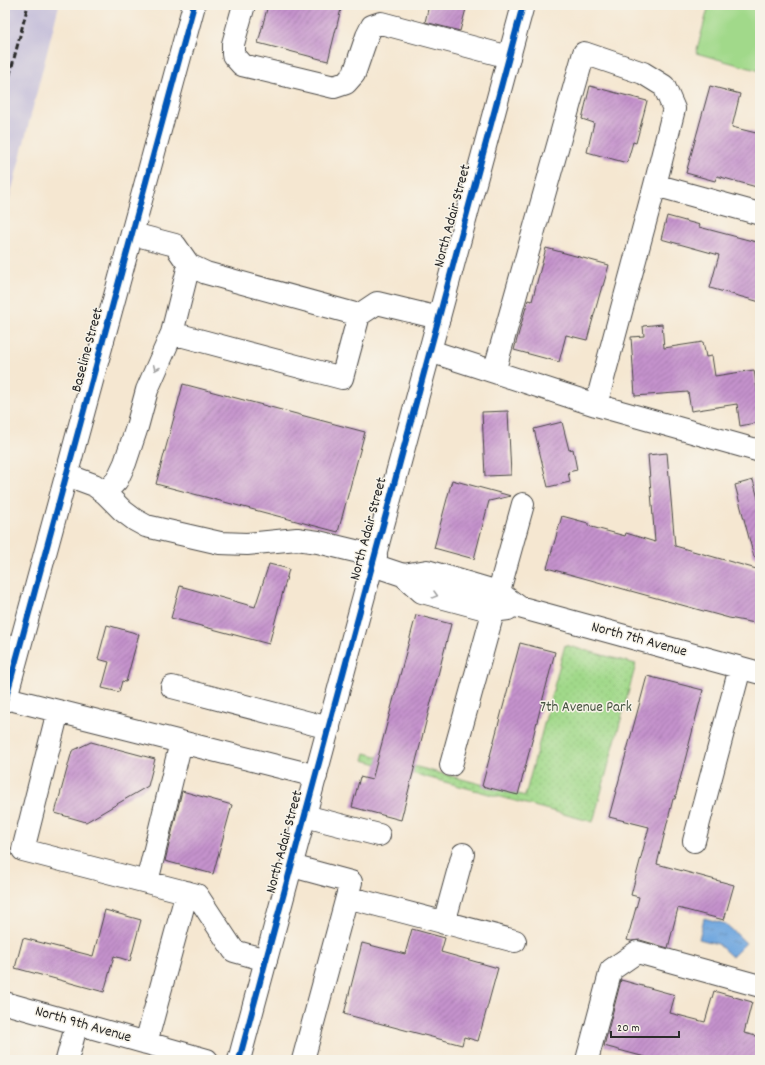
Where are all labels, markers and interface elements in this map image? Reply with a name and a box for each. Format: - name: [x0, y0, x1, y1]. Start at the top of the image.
- street label: North Adair Street: [429, 162, 477, 270]
- street label: Baseline Street: [66, 305, 110, 395]
- one-way arrow: [153, 364, 161, 372]
- street label: North Adair Street: [345, 475, 393, 583]
- one-way arrow: [432, 591, 438, 599]
- street label: North 7th Avenue: [589, 617, 690, 663]
- park label: 7th Avenue Park: [540, 697, 632, 719]
- street label: North Adair Street: [261, 788, 309, 896]
- street label: North 9th Avenue: [32, 1001, 134, 1049]
- scale bar: [611, 1013, 679, 1039]
- text: 20 m: [617, 1020, 640, 1037]

